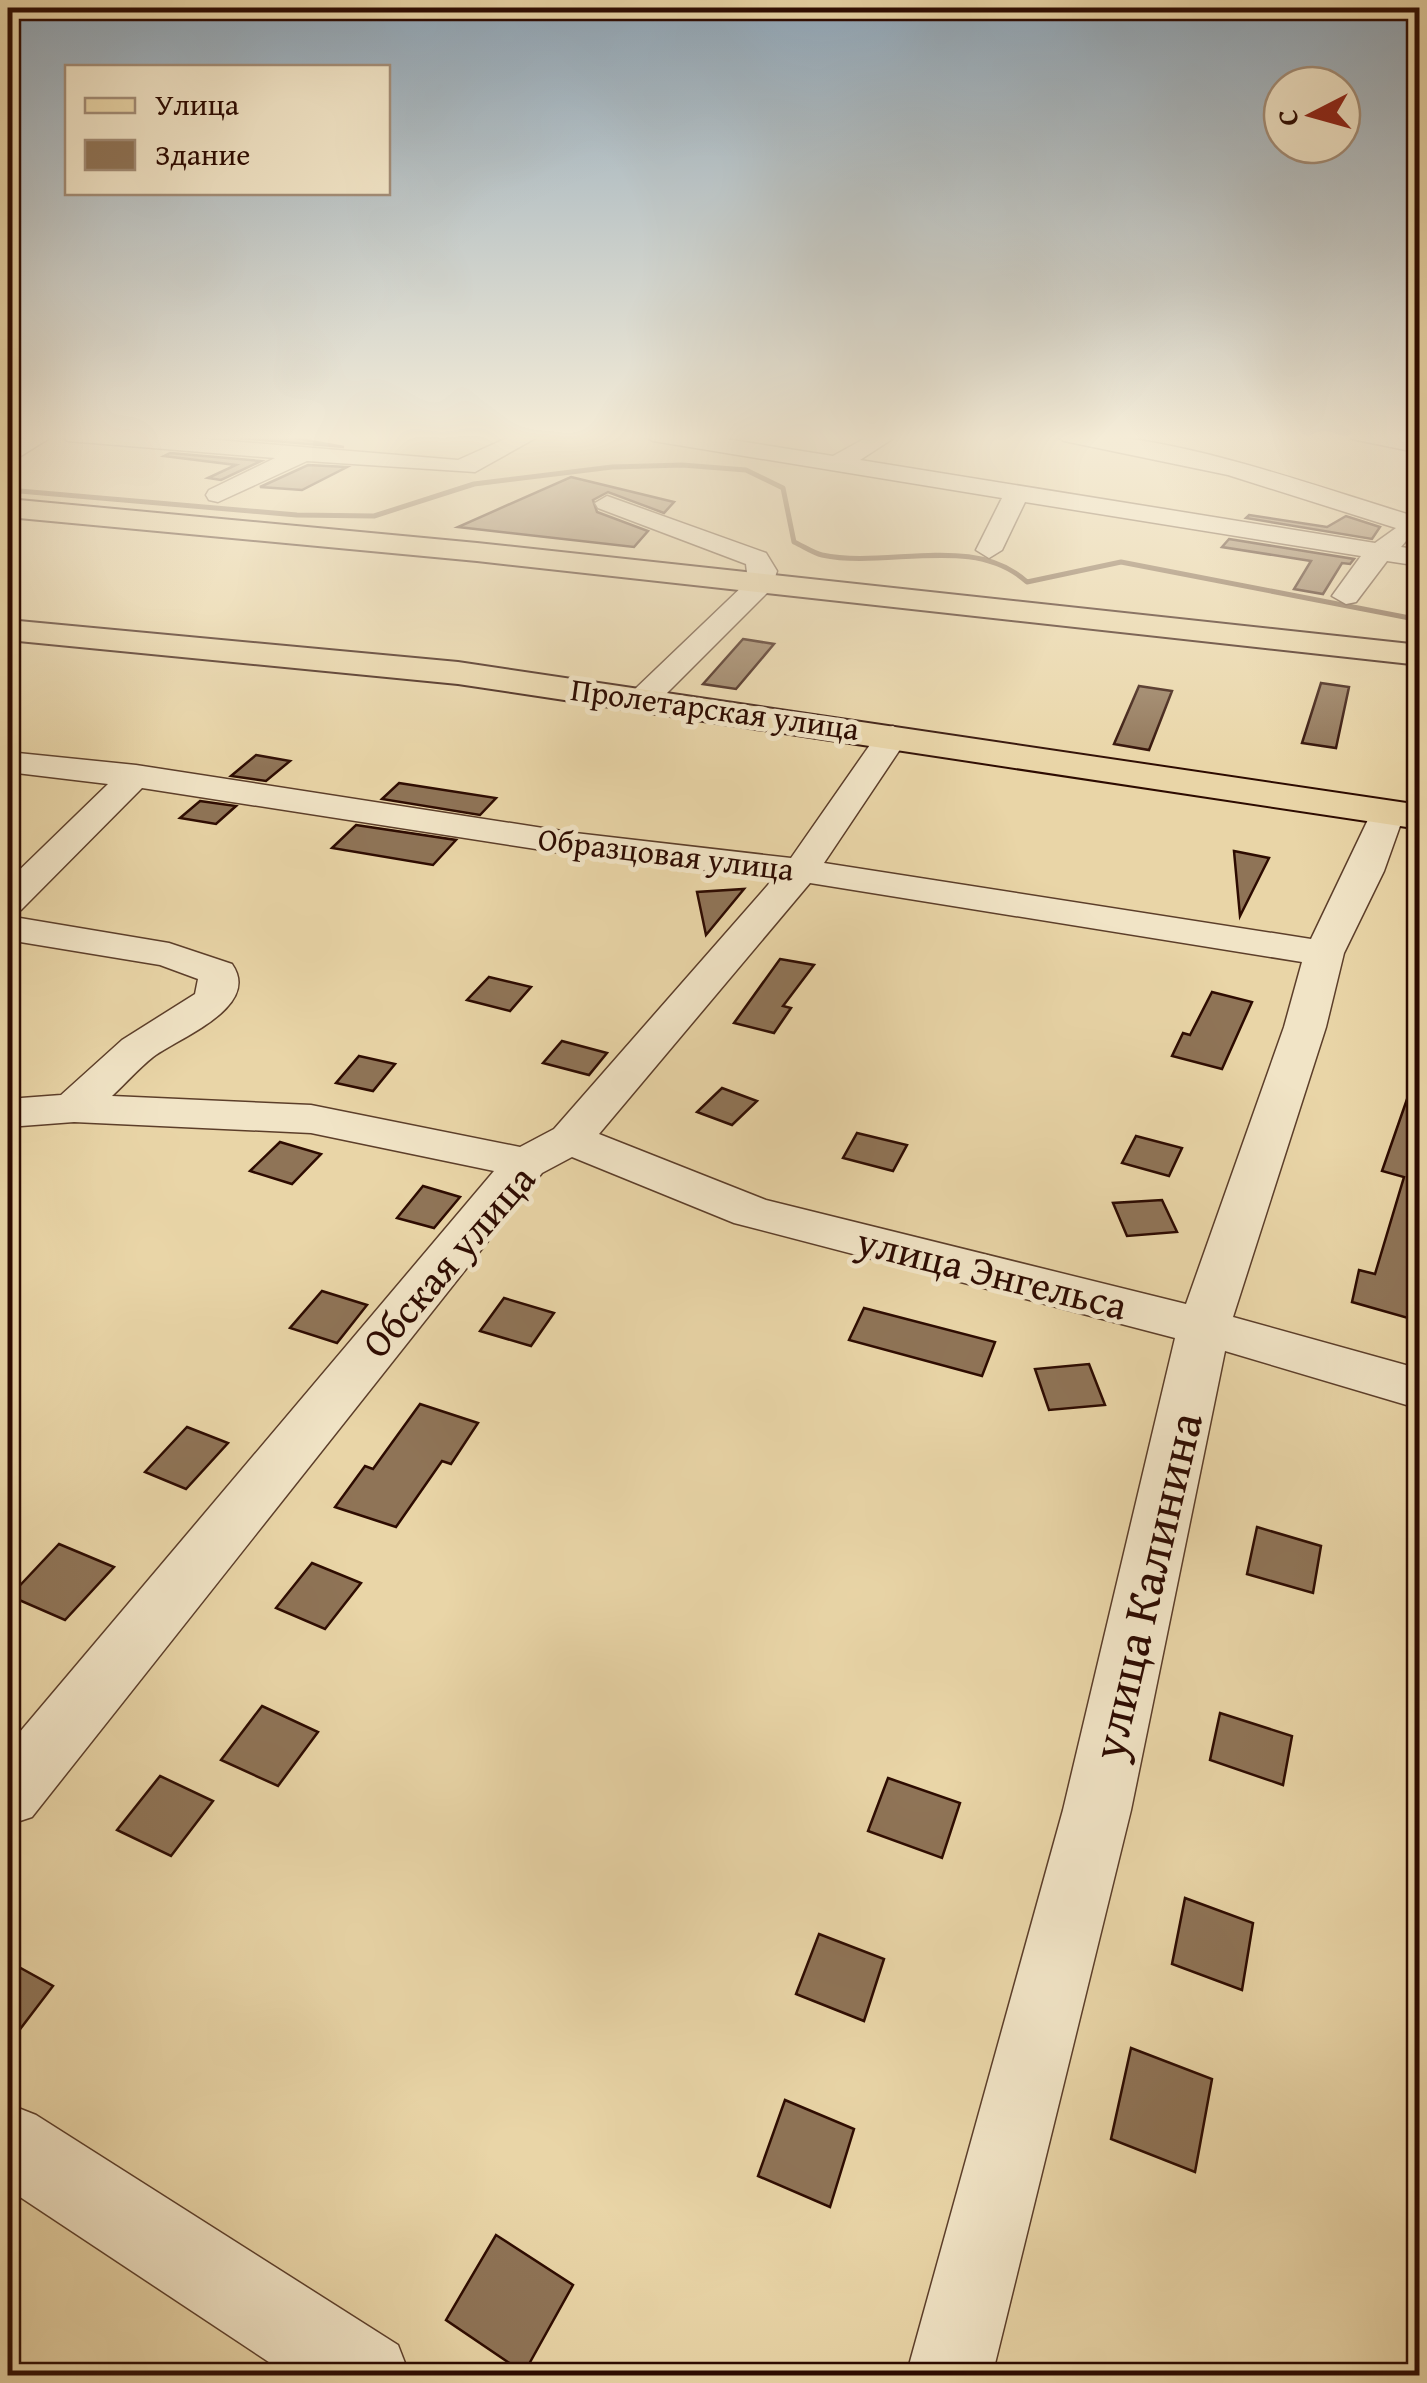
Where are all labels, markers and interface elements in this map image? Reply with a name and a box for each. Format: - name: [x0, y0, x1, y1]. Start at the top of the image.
- legend: [65, 65, 390, 195]
- north arrow: [1262, 65, 1362, 165]
- text: Улица: [155, 82, 240, 126]
- text: С: [1265, 108, 1308, 128]
- text: Здание: [155, 132, 250, 176]
- street label: Пролетарская улица: [568, 665, 863, 752]
- street label: Образцовая улица: [536, 815, 797, 893]
- street label: Обская улица: [347, 1151, 548, 1370]
- street label: улица Энгельса: [850, 1210, 1133, 1335]
- street label: улица Калинина: [1071, 1405, 1220, 1768]

